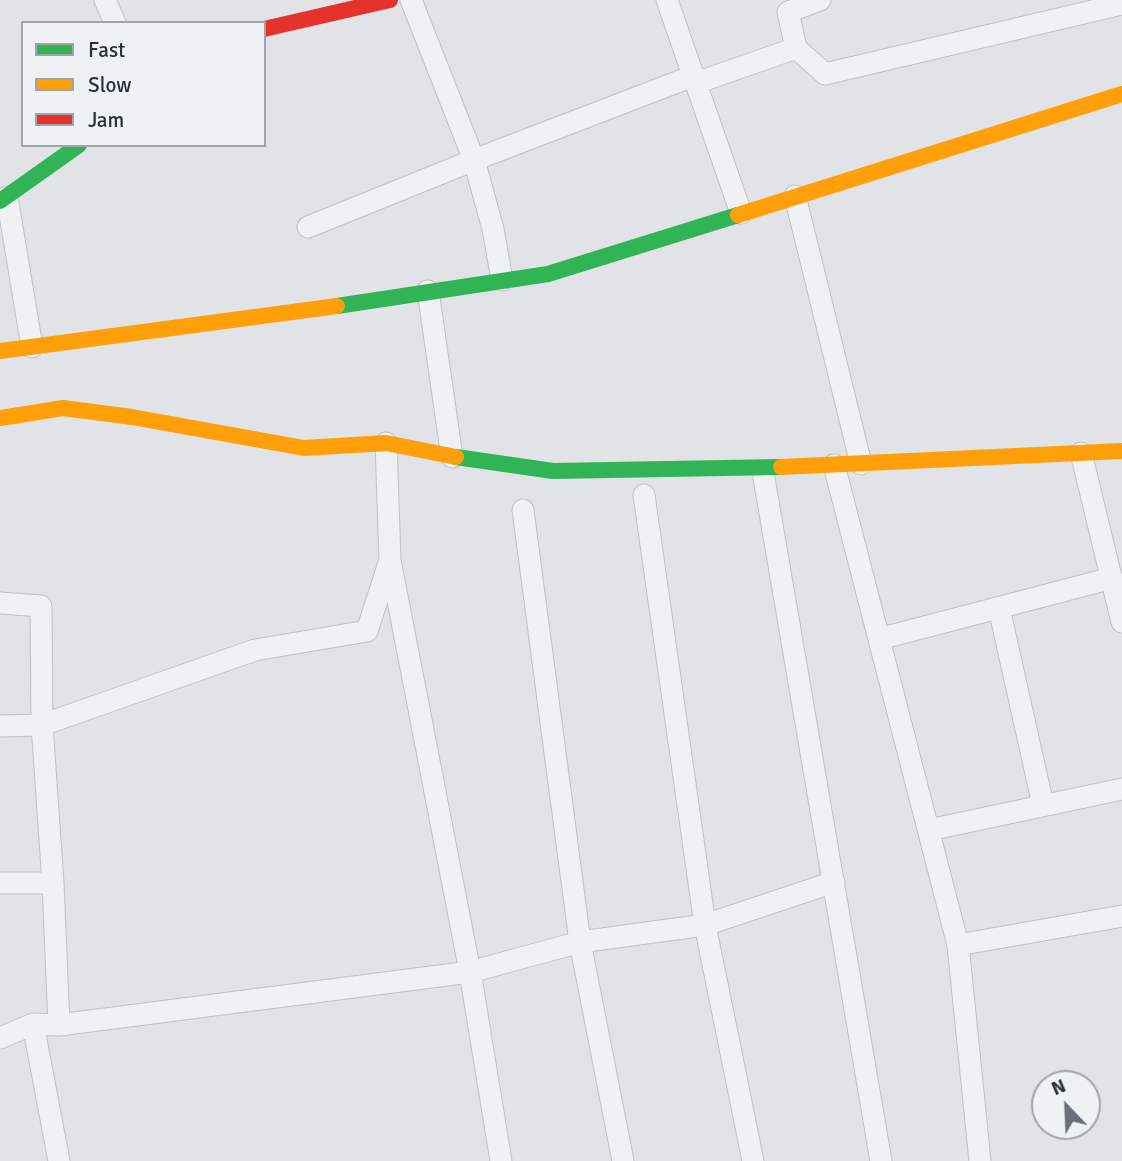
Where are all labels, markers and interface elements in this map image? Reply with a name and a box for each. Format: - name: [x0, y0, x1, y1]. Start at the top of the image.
- legend: [21, 21, 266, 147]
- text: Fast: [88, 37, 125, 63]
- text: Slow: [88, 72, 132, 98]
- text: Jam: [88, 107, 124, 133]
- north arrow: [1031, 1070, 1101, 1140]
- text: N: [1048, 1074, 1069, 1101]

